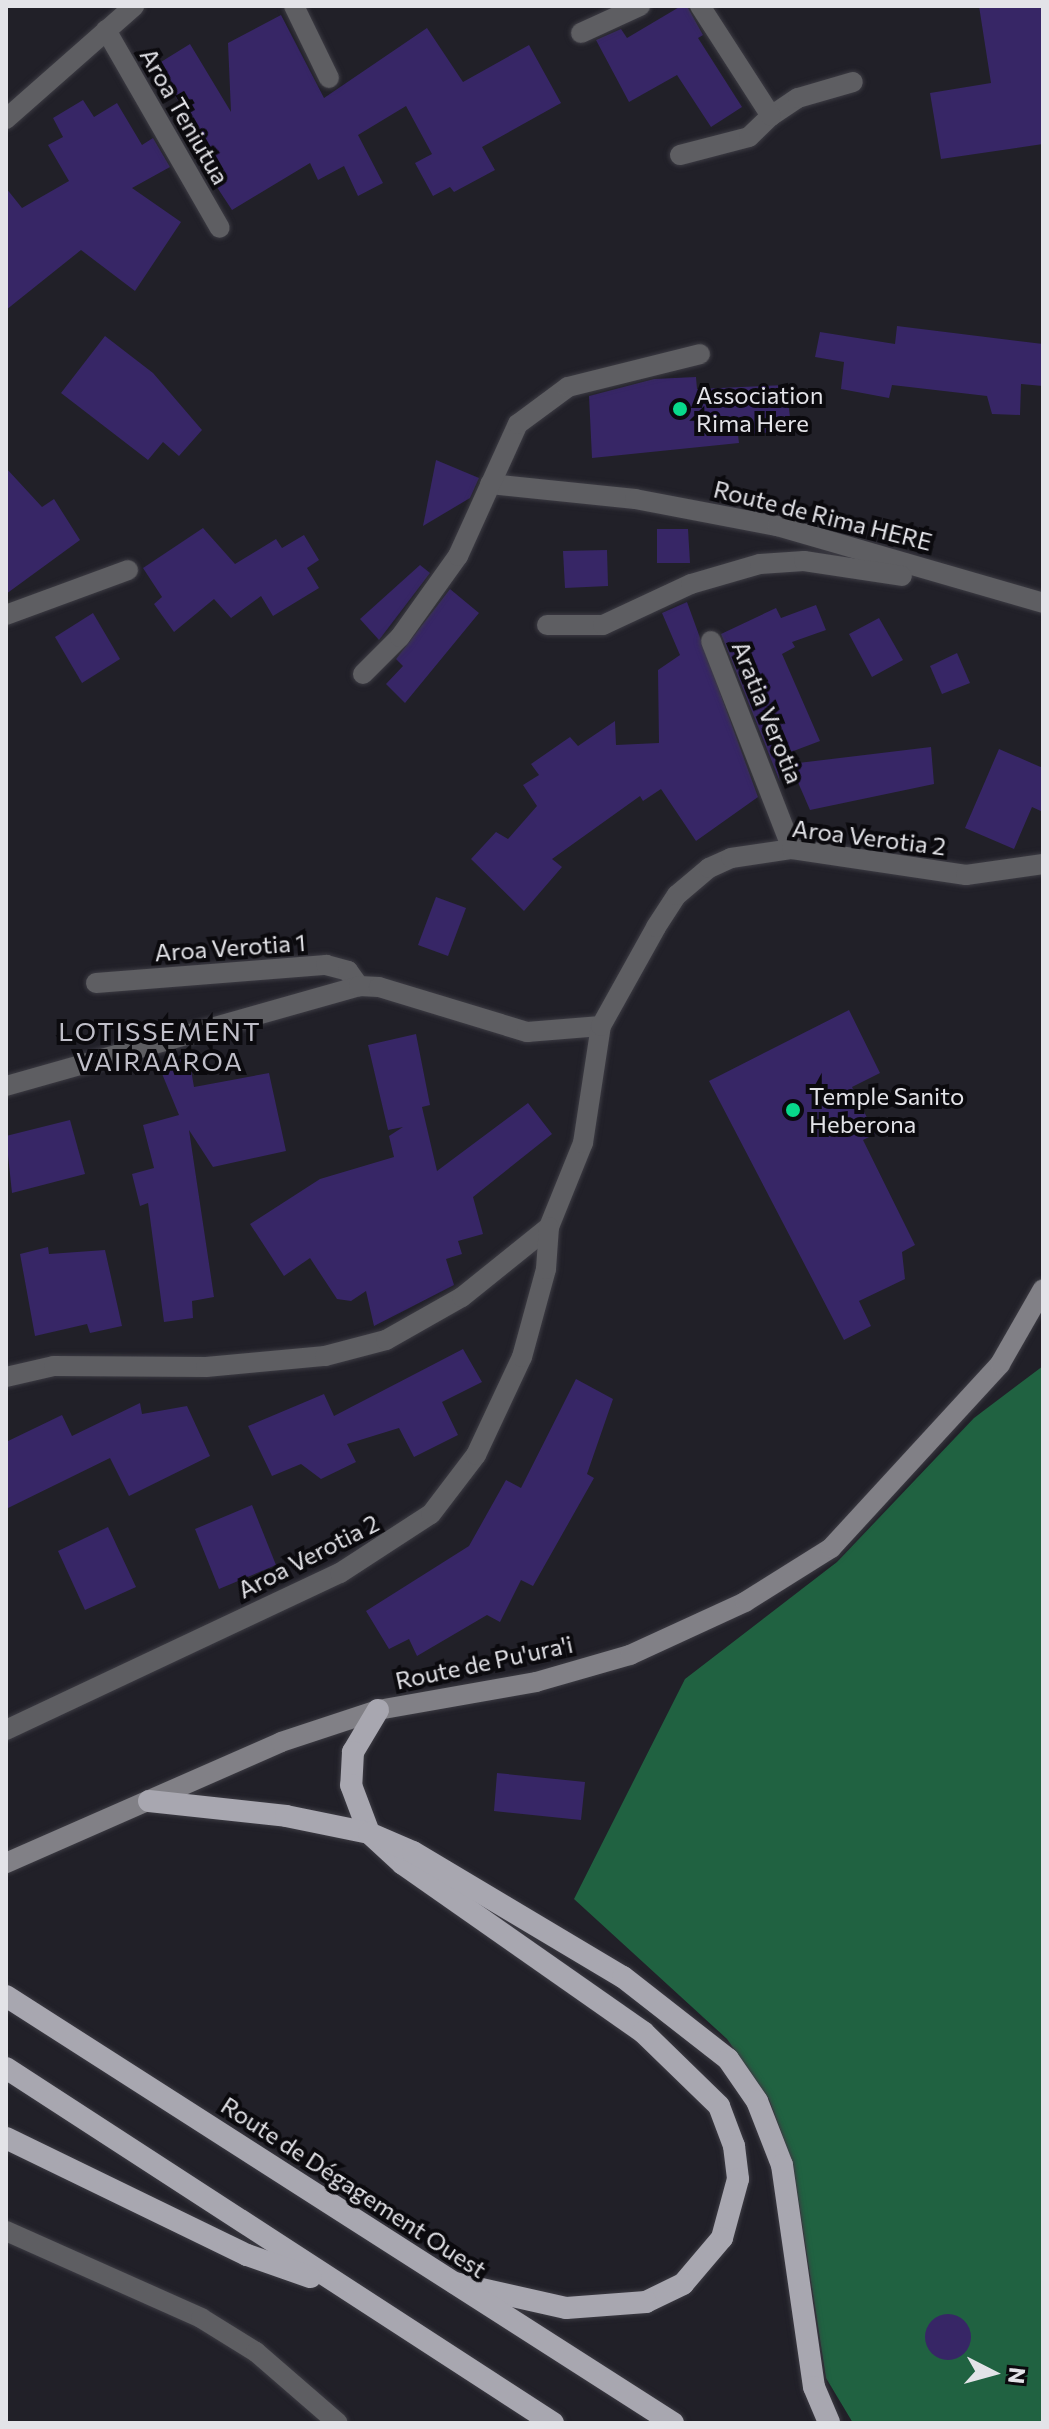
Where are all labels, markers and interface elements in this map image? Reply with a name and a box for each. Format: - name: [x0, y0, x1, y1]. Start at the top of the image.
- street label: Aroa Teniutua: [134, 43, 236, 189]
- place label: Association Rima Here: [696, 381, 823, 437]
- marker: Association Rima Here: [671, 400, 689, 418]
- street label: Route de Rima HERE: [711, 474, 935, 556]
- street label: Aratia Verotia: [726, 637, 810, 787]
- street label: Aroa Verotia 2: [791, 813, 947, 861]
- street label: Aroa Verotia 1: [153, 927, 307, 967]
- district label: LOTISSEMENT VAIRAAROA: [58, 1015, 262, 1076]
- place label: Temple Sanito Heberona: [809, 1082, 964, 1138]
- marker: Temple Sanito Heberona: [784, 1101, 802, 1119]
- street label: Aroa Verotia 2: [233, 1508, 383, 1604]
- street label: Route de Pu'ura'i: [393, 1629, 575, 1695]
- street label: Route de Dégagement Ouest: [216, 2090, 492, 2284]
- north arrow: [953, 2333, 1033, 2413]
- text: N: [1003, 2366, 1032, 2385]

